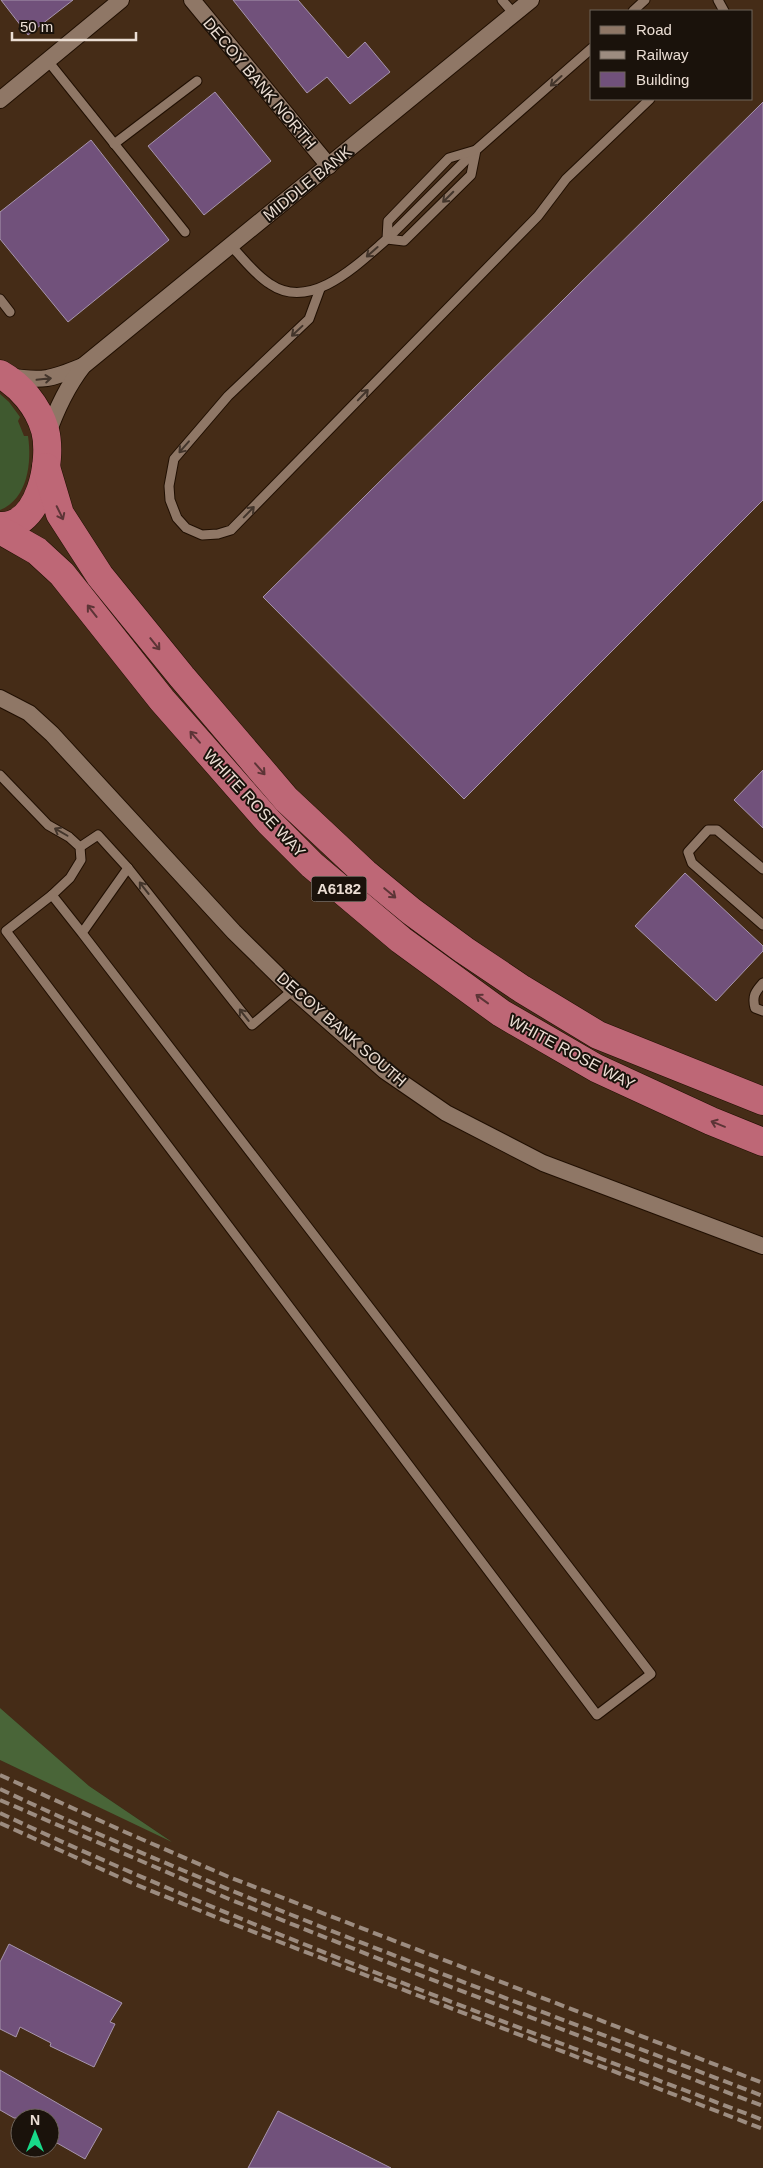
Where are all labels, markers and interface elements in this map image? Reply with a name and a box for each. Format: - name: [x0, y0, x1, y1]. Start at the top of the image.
- scale bar: [12, 10, 136, 42]
- legend: [590, 10, 753, 100]
- street label: DECOY BANK NORTH: [200, 14, 319, 152]
- text: 50 m: [20, 18, 53, 35]
- text: Road: [636, 21, 672, 38]
- text: Railway: [636, 46, 689, 63]
- text: Building: [636, 71, 689, 88]
- one-way arrow: [549, 75, 562, 87]
- street label: MIDDLE BANK: [260, 142, 355, 224]
- one-way arrow: [442, 191, 454, 204]
- one-way arrow: [366, 246, 379, 257]
- one-way arrow: [291, 325, 304, 337]
- one-way arrow: [35, 374, 51, 384]
- one-way arrow: [356, 390, 368, 402]
- one-way arrow: [179, 440, 190, 453]
- one-way arrow: [56, 505, 66, 520]
- one-way arrow: [243, 505, 255, 518]
- one-way arrow: [86, 605, 97, 618]
- one-way arrow: [150, 637, 161, 650]
- one-way arrow: [189, 731, 200, 744]
- street label: WHITE ROSE WAY: [201, 746, 309, 861]
- one-way arrow: [254, 762, 266, 775]
- one-way arrow: [54, 827, 68, 837]
- road number: A6182: [312, 876, 366, 902]
- one-way arrow: [139, 881, 149, 895]
- one-way arrow: [383, 888, 396, 899]
- street label: DECOY BANK SOUTH: [274, 969, 410, 1090]
- one-way arrow: [475, 994, 489, 1004]
- one-way arrow: [239, 1009, 250, 1022]
- street label: WHITE ROSE WAY: [506, 1012, 638, 1093]
- one-way arrow: [711, 1118, 726, 1128]
- north arrow: [10, 2108, 60, 2158]
- text: N: [30, 2112, 40, 2128]

